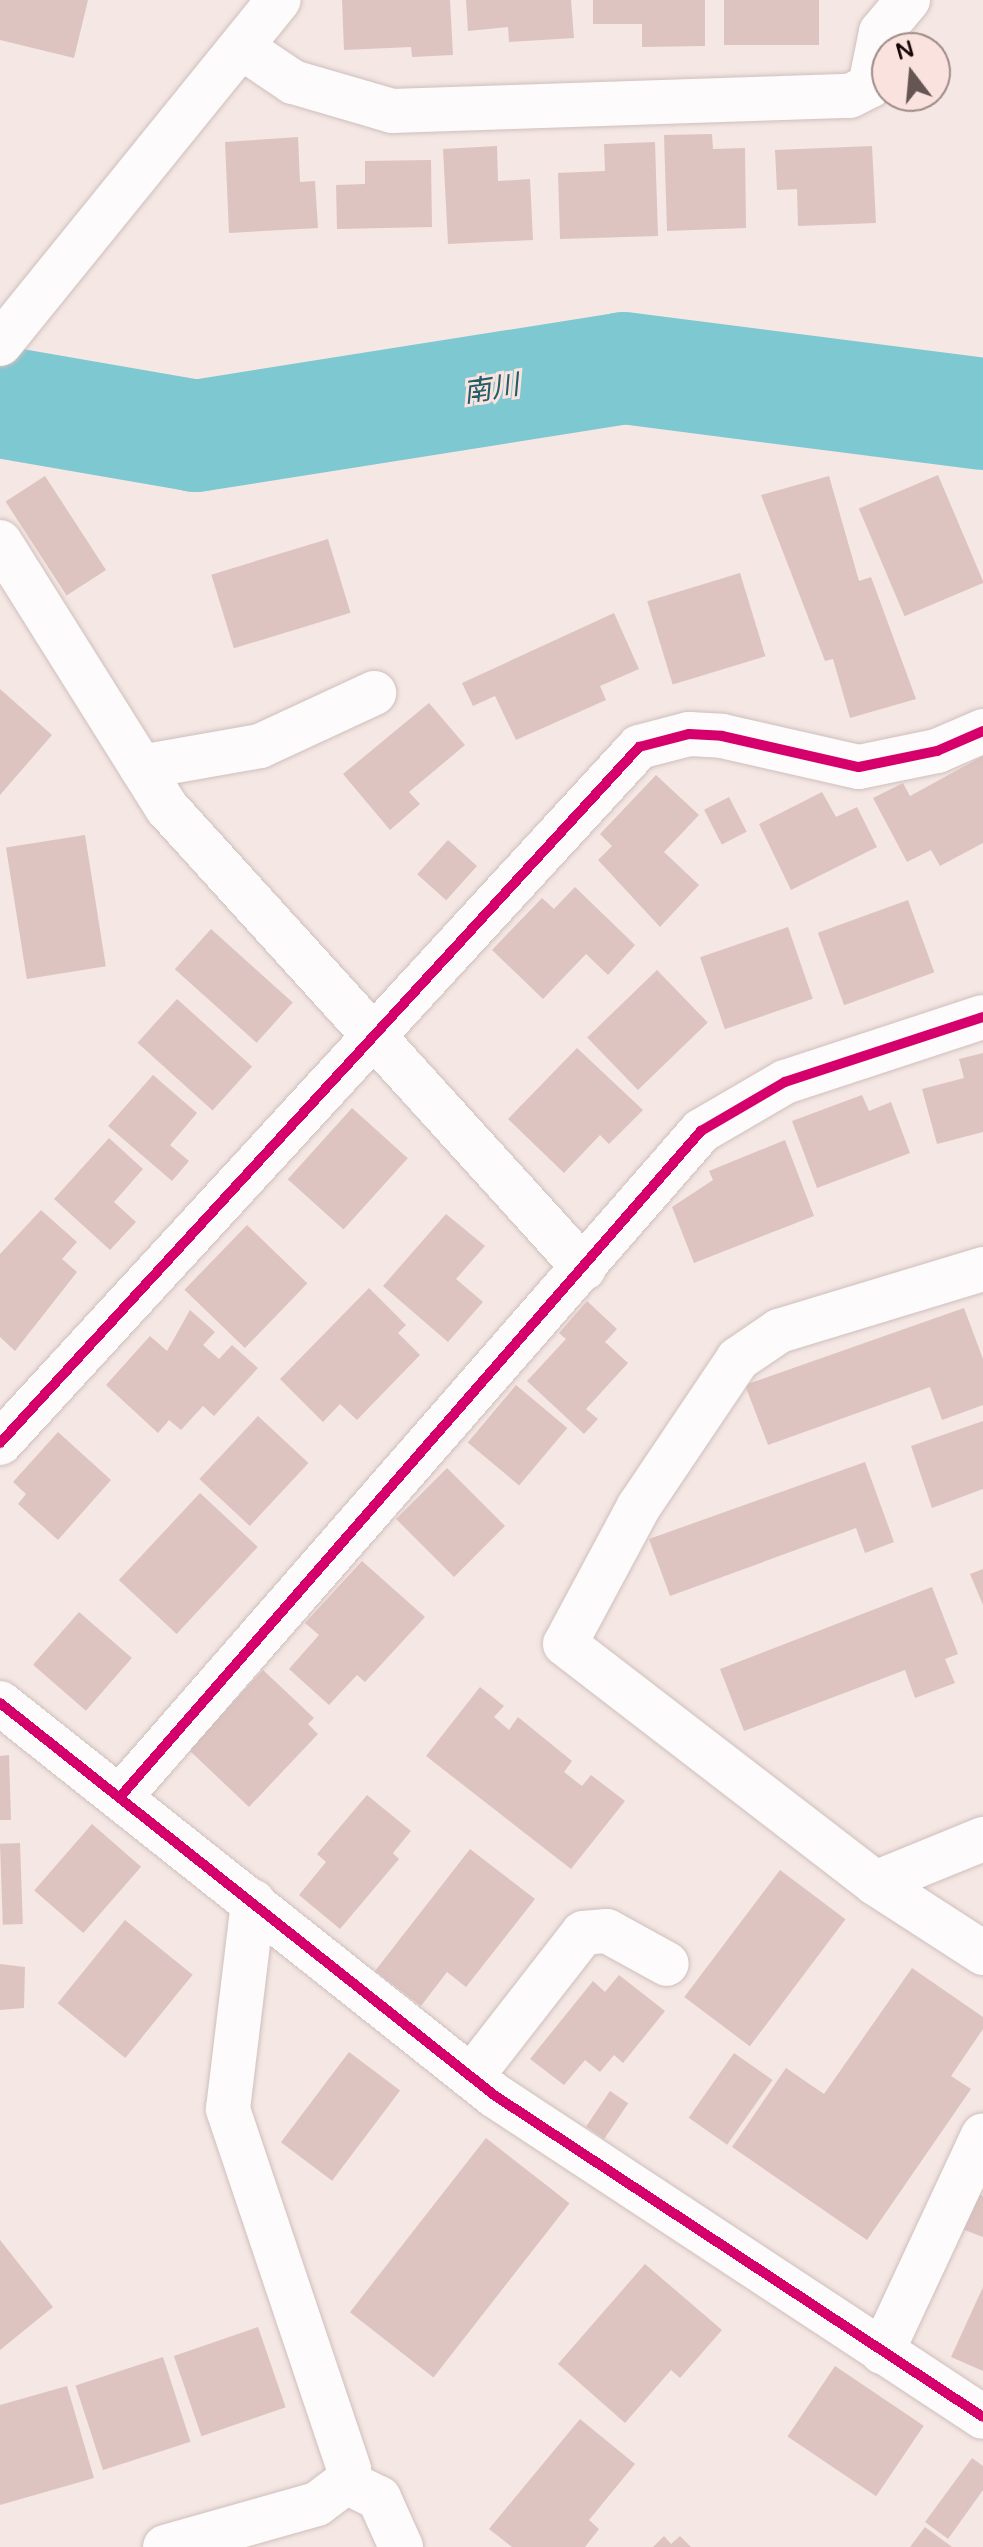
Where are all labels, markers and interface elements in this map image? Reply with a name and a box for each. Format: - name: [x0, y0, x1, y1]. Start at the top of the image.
- north arrow: [871, 32, 951, 112]
- text: N: [893, 36, 917, 66]
- water label: 南川: [461, 368, 521, 410]

